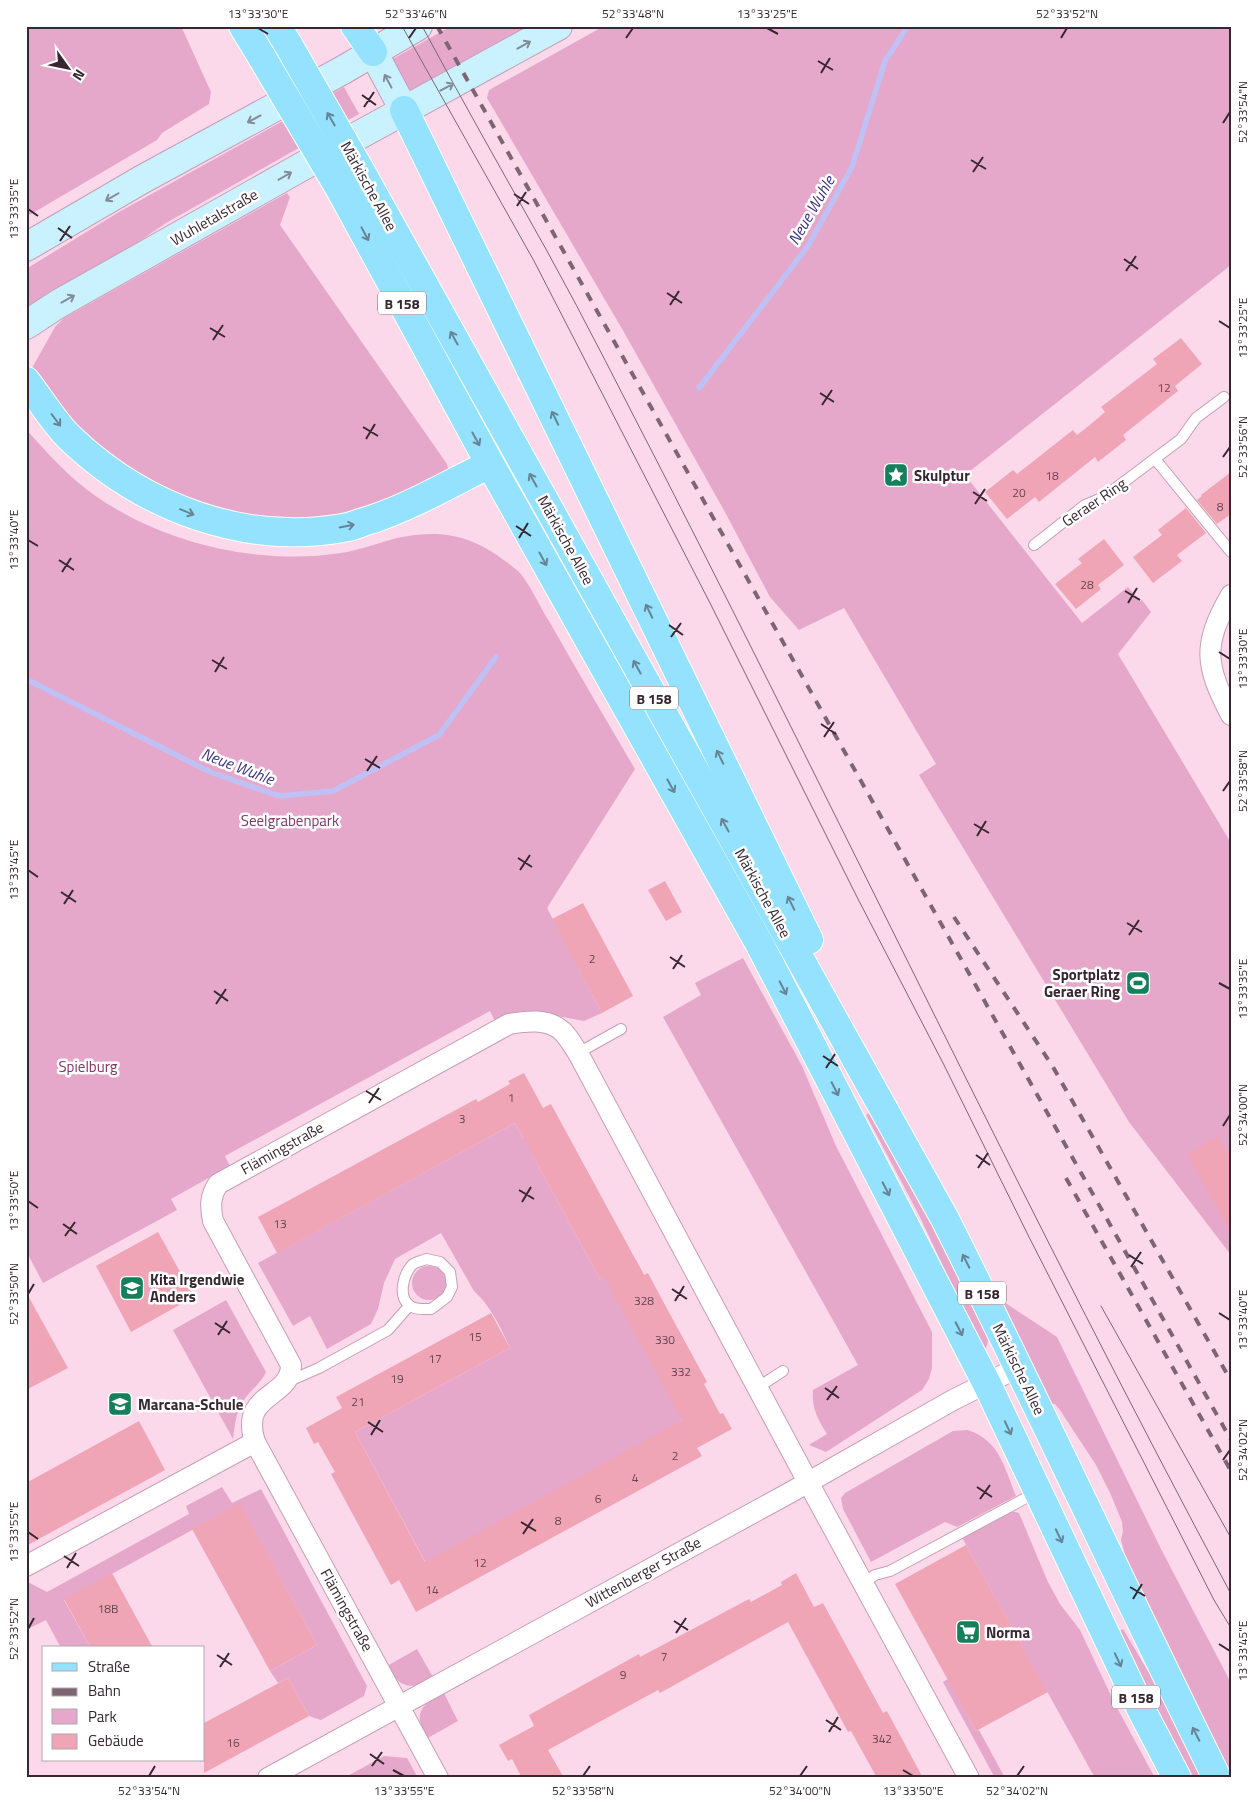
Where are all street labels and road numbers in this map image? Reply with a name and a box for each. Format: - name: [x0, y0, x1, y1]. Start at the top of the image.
- street label: Märkische Allee: [335, 137, 403, 235]
- street label: Wuhletalstraße: [166, 183, 262, 251]
- road number: B 158: [378, 292, 426, 314]
- street label: Geraer Ring: [1057, 472, 1131, 532]
- street label: Märkische Allee: [532, 491, 600, 589]
- road number: B 158: [630, 686, 678, 710]
- street label: Märkische Allee: [729, 844, 797, 942]
- street label: Flämingstraße: [236, 1116, 328, 1180]
- road number: B 158: [958, 1282, 1006, 1305]
- street label: Märkische Allee: [987, 1319, 1051, 1419]
- street label: Wittenberger Straße: [581, 1531, 705, 1613]
- street label: Flämingstraße: [315, 1564, 379, 1656]
- road number: B 158: [1112, 1685, 1160, 1708]

